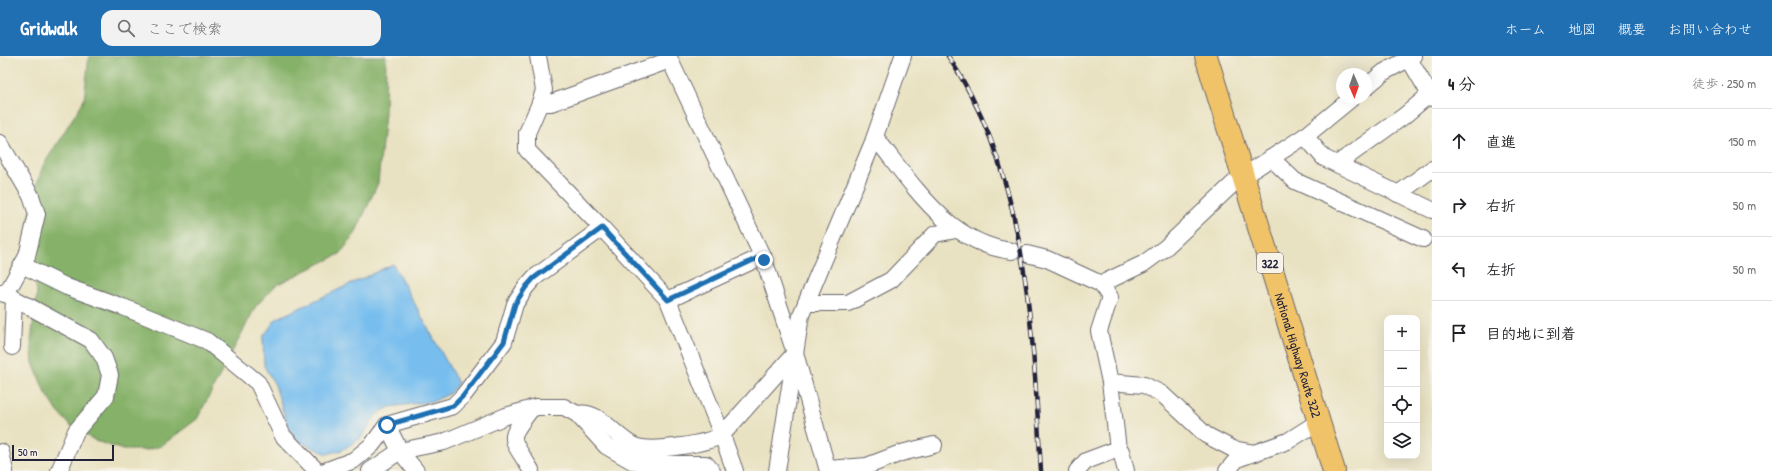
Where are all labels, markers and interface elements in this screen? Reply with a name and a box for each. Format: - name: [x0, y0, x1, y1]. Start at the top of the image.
- search box: [101, 10, 381, 46]
- text: Gridwalk: [20, 15, 77, 41]
- icon: search: [115, 17, 137, 39]
- text: ここで検索: [147, 18, 222, 39]
- text: ホーム: [1505, 19, 1546, 38]
- text: 地図: [1568, 19, 1596, 38]
- text: 概要: [1618, 19, 1646, 38]
- text: お問い合わせ: [1668, 19, 1752, 38]
- north arrow: [1336, 68, 1372, 104]
- text: 4 分: [1448, 72, 1475, 95]
- text: 徒歩 · 250 m: [1692, 74, 1756, 92]
- icon: ahead: [1448, 130, 1470, 152]
- text: 直進: [1486, 131, 1516, 152]
- text: 150 m: [1728, 132, 1756, 150]
- icon: right: [1448, 194, 1470, 216]
- text: 右折: [1486, 195, 1516, 216]
- text: 50 m: [1733, 196, 1756, 214]
- route end: [755, 251, 773, 269]
- road number: 322: [1257, 253, 1283, 273]
- icon: left: [1448, 258, 1470, 280]
- text: 左折: [1486, 259, 1516, 280]
- text: 50 m: [1733, 260, 1756, 278]
- street label: National Highway Route 322: [1271, 291, 1326, 419]
- map controls: [1384, 315, 1420, 459]
- button: +: [1384, 315, 1420, 351]
- icon: arrive: [1448, 322, 1470, 344]
- text: 目的地に到着: [1486, 323, 1576, 344]
- button: −: [1384, 351, 1420, 387]
- button: locate: [1384, 387, 1420, 423]
- route start: [378, 416, 396, 434]
- button: layers: [1384, 423, 1420, 459]
- scale bar: [12, 443, 114, 462]
- text: 50 m: [18, 445, 38, 459]

